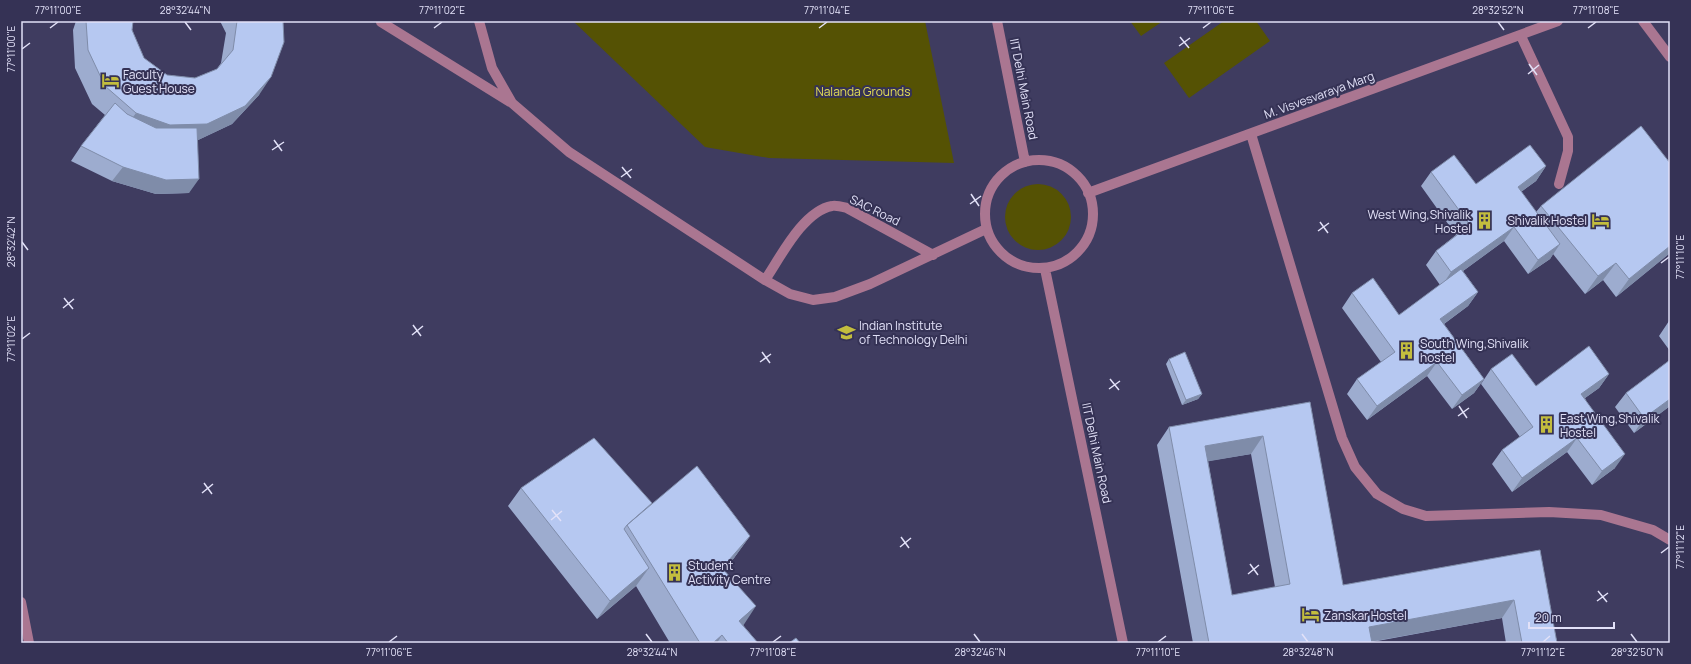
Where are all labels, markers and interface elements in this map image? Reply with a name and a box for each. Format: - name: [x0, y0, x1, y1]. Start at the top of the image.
- text: 77°11'00"E: [35, 3, 82, 17]
- text: 28°32'44"N: [160, 3, 210, 17]
- text: 77°11'02"E: [419, 3, 465, 17]
- text: 77°11'04"E: [804, 3, 850, 17]
- text: 77°11'06"E: [1188, 3, 1235, 17]
- text: 28°32'52"N: [1472, 3, 1524, 17]
- text: 77°11'08"E: [1573, 3, 1619, 17]
- text: 77°11'00"E: [4, 25, 18, 72]
- street label: IIT Delhi Main Road: [1006, 37, 1042, 141]
- place label: Faculty Guest House: [123, 66, 195, 97]
- street label: M. Visvesvaraya Marg: [1261, 67, 1377, 123]
- hotel icon: Faculty Guest House: [100, 71, 120, 91]
- park label: Nalanda Grounds: [815, 83, 911, 100]
- street label: SAC Road: [847, 190, 903, 230]
- place label: West Wing,Shivalik Hostel: [1367, 206, 1472, 237]
- hotel icon: Shivalik Hostel: [1590, 210, 1610, 230]
- building icon: West Wing,Shivalik Hostel: [1474, 211, 1494, 231]
- place label: Shivalik Hostel: [1507, 212, 1587, 229]
- text: 28°32'42"N: [4, 217, 18, 267]
- text: 77°11'10"E: [1673, 235, 1687, 279]
- text: 77°11'02"E: [4, 316, 18, 362]
- place label: Indian Institute of Technology Delhi: [859, 317, 967, 348]
- school or university icon: Indian Institute of Technology Delhi: [836, 322, 856, 342]
- place label: South Wing,Shivalik hostel: [1420, 335, 1529, 366]
- building icon: South Wing,Shivalik hostel: [1397, 340, 1417, 360]
- street label: IIT Delhi Main Road: [1078, 401, 1116, 505]
- place label: East Wing,Shivalik Hostel: [1560, 410, 1661, 441]
- building icon: East Wing,Shivalik Hostel: [1537, 415, 1557, 435]
- text: 77°11'12"E: [1673, 525, 1687, 569]
- place label: Student Activity Centre: [688, 557, 771, 588]
- building icon: Student Activity Centre: [665, 562, 685, 582]
- scale bar: [1529, 604, 1614, 630]
- hotel icon: Zanskar Hostel: [1301, 605, 1321, 625]
- place label: Zanskar Hostel: [1324, 607, 1407, 624]
- text: 20 m: [1535, 609, 1562, 626]
- text: 77°11'06"E: [366, 645, 413, 659]
- text: 28°32'44"N: [627, 645, 677, 659]
- text: 77°11'08"E: [750, 645, 796, 659]
- text: 28°32'46"N: [954, 645, 1006, 659]
- text: 77°11'10"E: [1136, 645, 1180, 659]
- text: 28°32'48"N: [1283, 645, 1333, 659]
- text: 77°11'12"E: [1521, 645, 1565, 659]
- text: 28°32'50"N: [1611, 645, 1663, 659]

